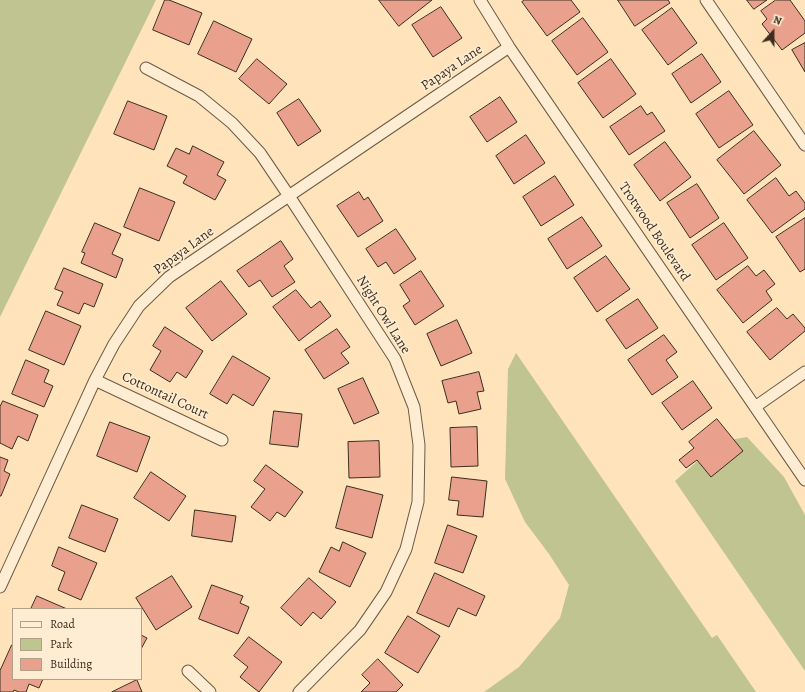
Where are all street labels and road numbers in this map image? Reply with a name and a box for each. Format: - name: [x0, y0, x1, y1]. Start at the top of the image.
- street label: Papaya Lane: [418, 41, 486, 95]
- street label: Trotwood Boulevard: [615, 179, 693, 285]
- street label: Papaya Lane: [151, 223, 217, 279]
- street label: Night Owl Lane: [352, 273, 414, 357]
- street label: Cottontail Court: [119, 369, 211, 423]

